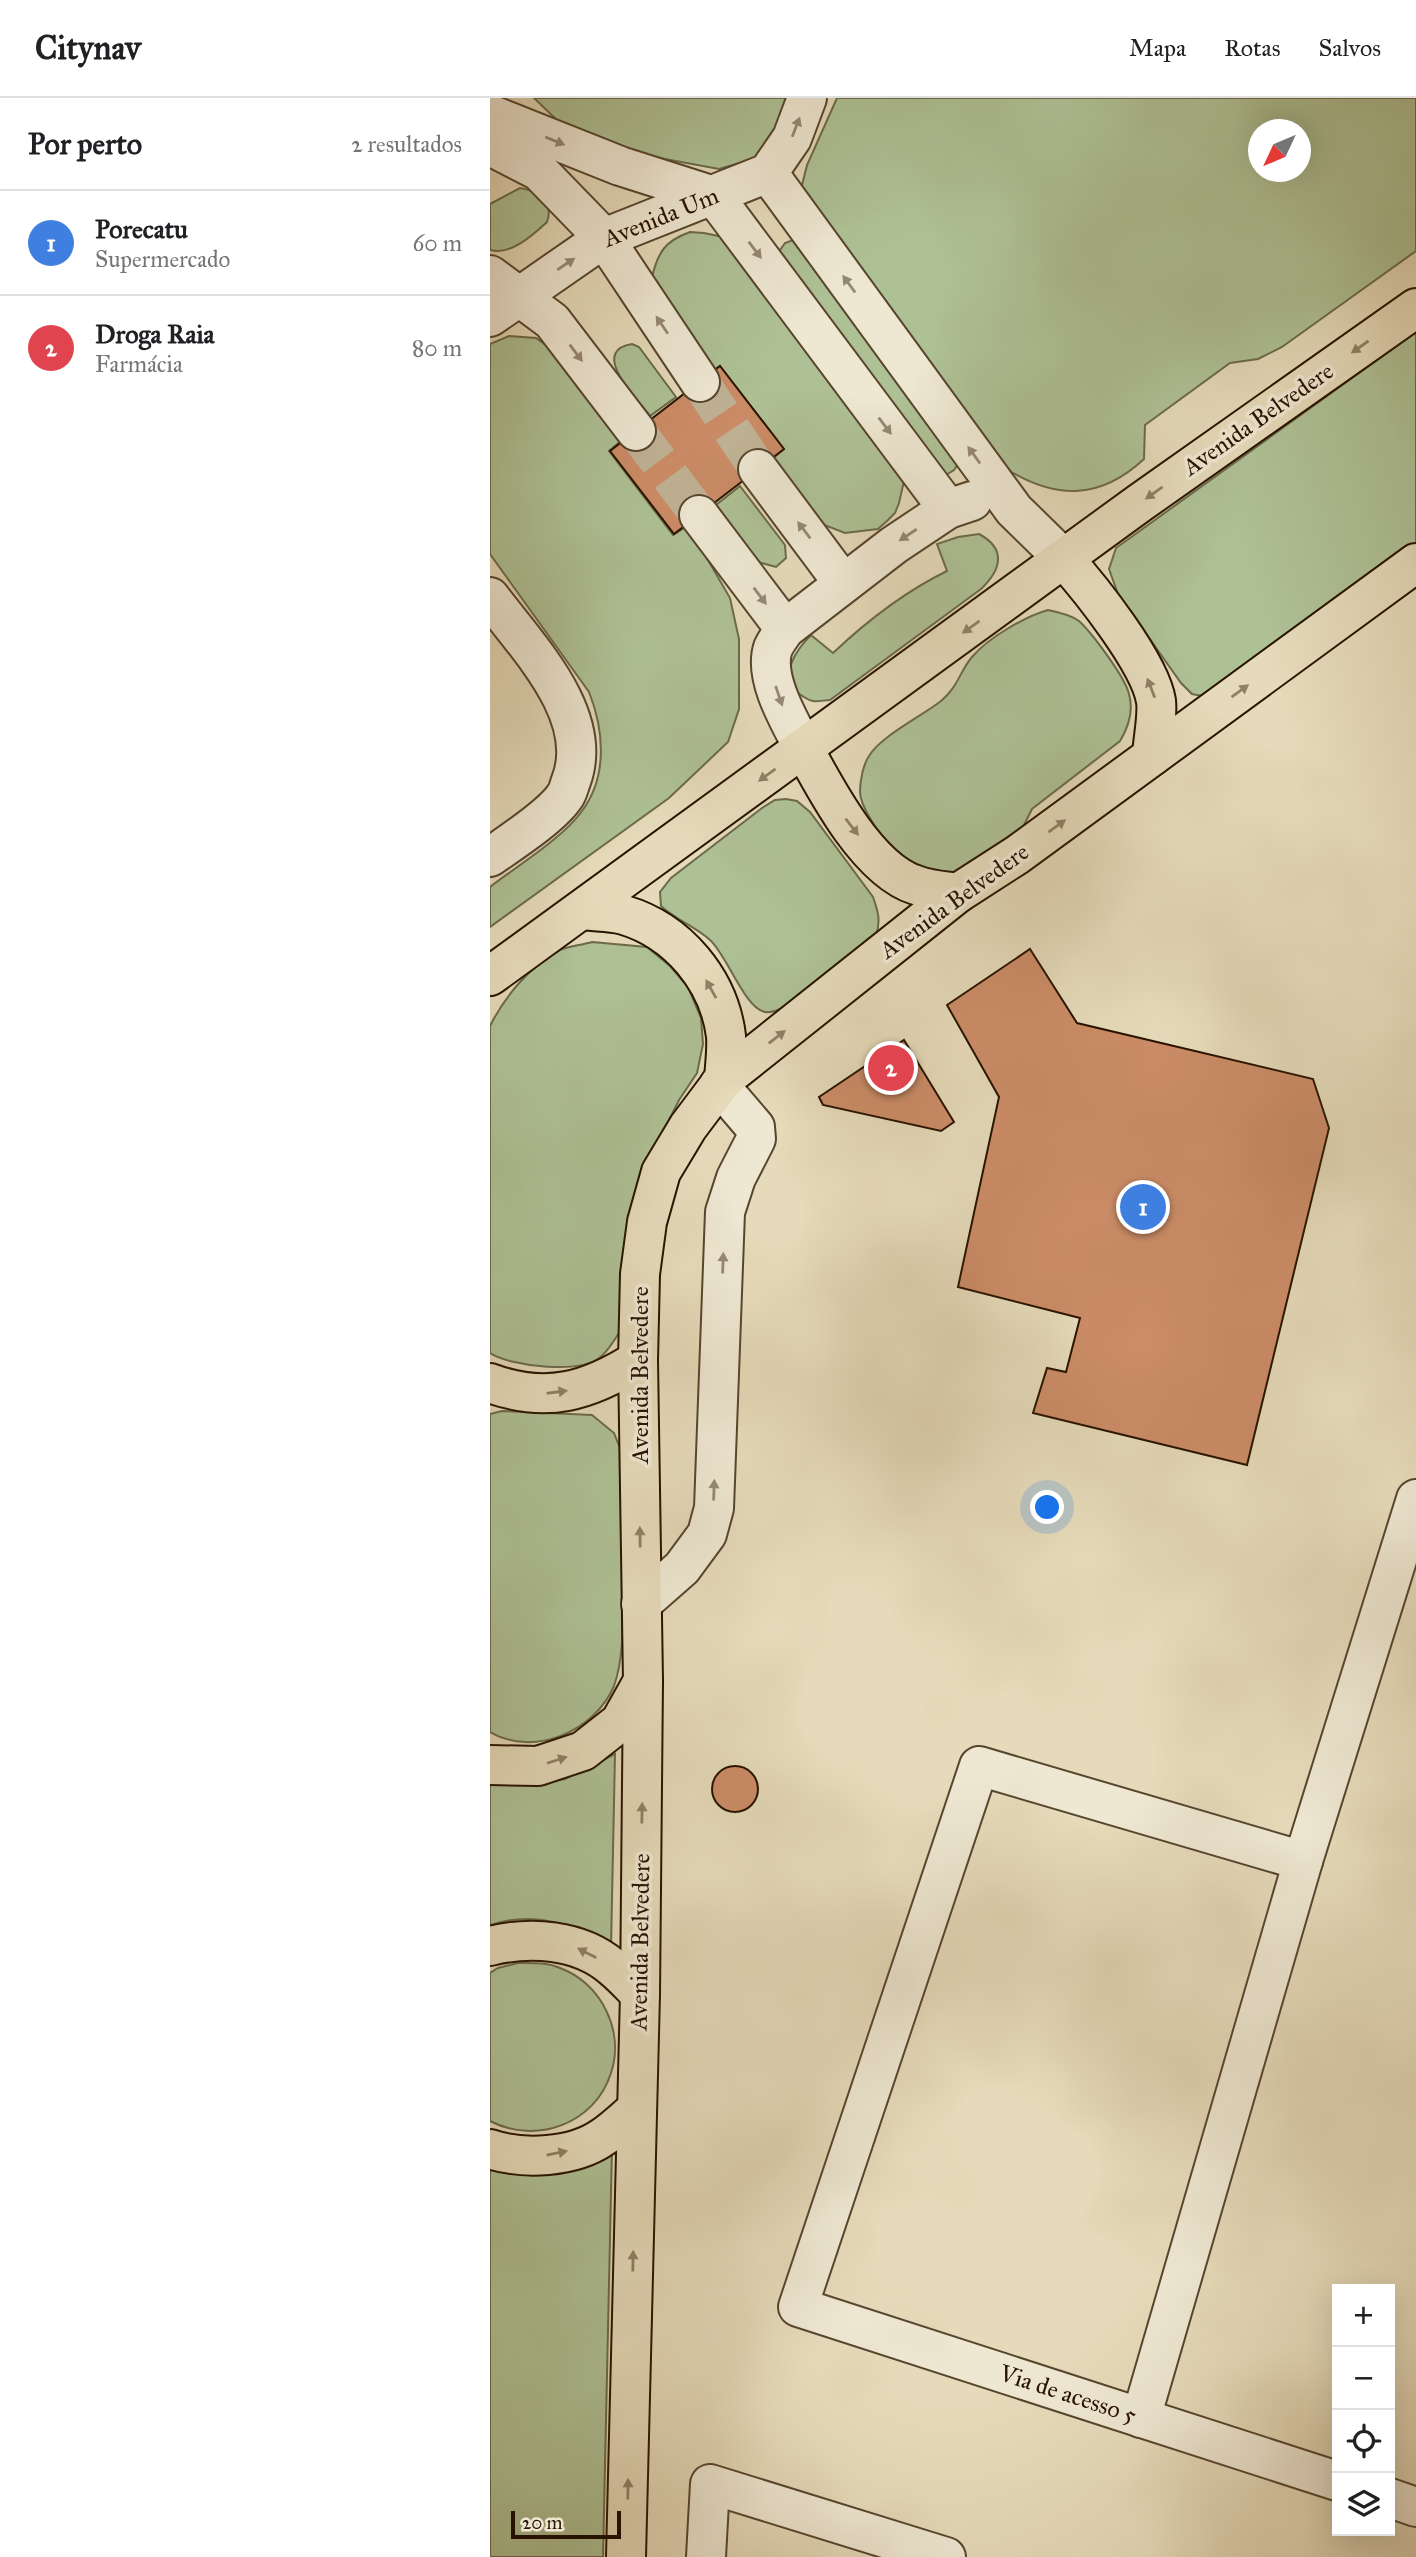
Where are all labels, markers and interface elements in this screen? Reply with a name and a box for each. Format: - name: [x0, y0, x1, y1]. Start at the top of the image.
- text: Citynav: [35, 28, 141, 68]
- text: Mapa: [1129, 33, 1186, 63]
- text: Rotas: [1224, 33, 1280, 63]
- text: Salvos: [1318, 33, 1381, 63]
- one-way arrow: [791, 116, 802, 137]
- north arrow: [1248, 119, 1311, 182]
- text: Por perto: [28, 126, 142, 162]
- text: 2 resultados: [351, 130, 462, 158]
- one-way arrow: [545, 135, 566, 146]
- street label: Avenida Um: [598, 180, 723, 254]
- text: Porecatu: [95, 213, 188, 245]
- text: 1: [46, 229, 56, 257]
- text: 60 m: [413, 229, 462, 257]
- one-way arrow: [747, 241, 762, 259]
- text: Supermercado: [95, 245, 230, 273]
- one-way arrow: [557, 257, 575, 271]
- one-way arrow: [842, 275, 856, 293]
- one-way arrow: [655, 315, 668, 335]
- text: Droga Raia: [95, 318, 215, 350]
- text: 2: [45, 334, 57, 362]
- text: 80 m: [412, 334, 462, 362]
- one-way arrow: [1351, 340, 1369, 354]
- one-way arrow: [569, 343, 584, 361]
- text: Farmácia: [95, 350, 183, 378]
- street label: Avenida Belvedere: [1176, 356, 1339, 483]
- one-way arrow: [878, 417, 892, 435]
- one-way arrow: [967, 446, 981, 464]
- one-way arrow: [1145, 486, 1163, 500]
- one-way arrow: [797, 521, 811, 539]
- one-way arrow: [899, 528, 918, 541]
- one-way arrow: [753, 587, 767, 605]
- one-way arrow: [962, 619, 980, 634]
- one-way arrow: [1145, 678, 1156, 699]
- one-way arrow: [1231, 685, 1249, 699]
- one-way arrow: [774, 686, 785, 707]
- one-way arrow: [758, 768, 776, 782]
- one-way arrow: [845, 818, 860, 836]
- one-way arrow: [1048, 819, 1066, 833]
- street label: Avenida Belvedere: [873, 837, 1035, 966]
- one-way arrow: [705, 979, 717, 999]
- one-way arrow: [768, 1029, 786, 1044]
- pin: 2: [868, 1042, 914, 1094]
- pin: 1: [1120, 1181, 1166, 1233]
- one-way arrow: [718, 1252, 729, 1274]
- street label: Avenida Belvedere: [625, 1286, 655, 1465]
- one-way arrow: [546, 1386, 568, 1397]
- one-way arrow: [709, 1479, 720, 1501]
- your location: [1030, 1490, 1064, 1524]
- one-way arrow: [635, 1526, 646, 1548]
- one-way arrow: [547, 1754, 568, 1765]
- one-way arrow: [636, 1802, 648, 1824]
- street label: Avenida Belvedere: [623, 1853, 657, 2032]
- one-way arrow: [577, 1947, 597, 1958]
- one-way arrow: [546, 2147, 568, 2158]
- one-way arrow: [627, 2250, 639, 2272]
- map controls: [1332, 2284, 1395, 2536]
- button: +: [1332, 2284, 1395, 2347]
- button: −: [1332, 2347, 1395, 2410]
- street label: Via de acesso 5: [995, 2357, 1140, 2430]
- button: locate: [1332, 2410, 1395, 2473]
- button: layers: [1332, 2473, 1395, 2536]
- one-way arrow: [622, 2478, 633, 2500]
- scale bar: [511, 2508, 621, 2540]
- text: 20 m: [522, 2511, 563, 2534]

